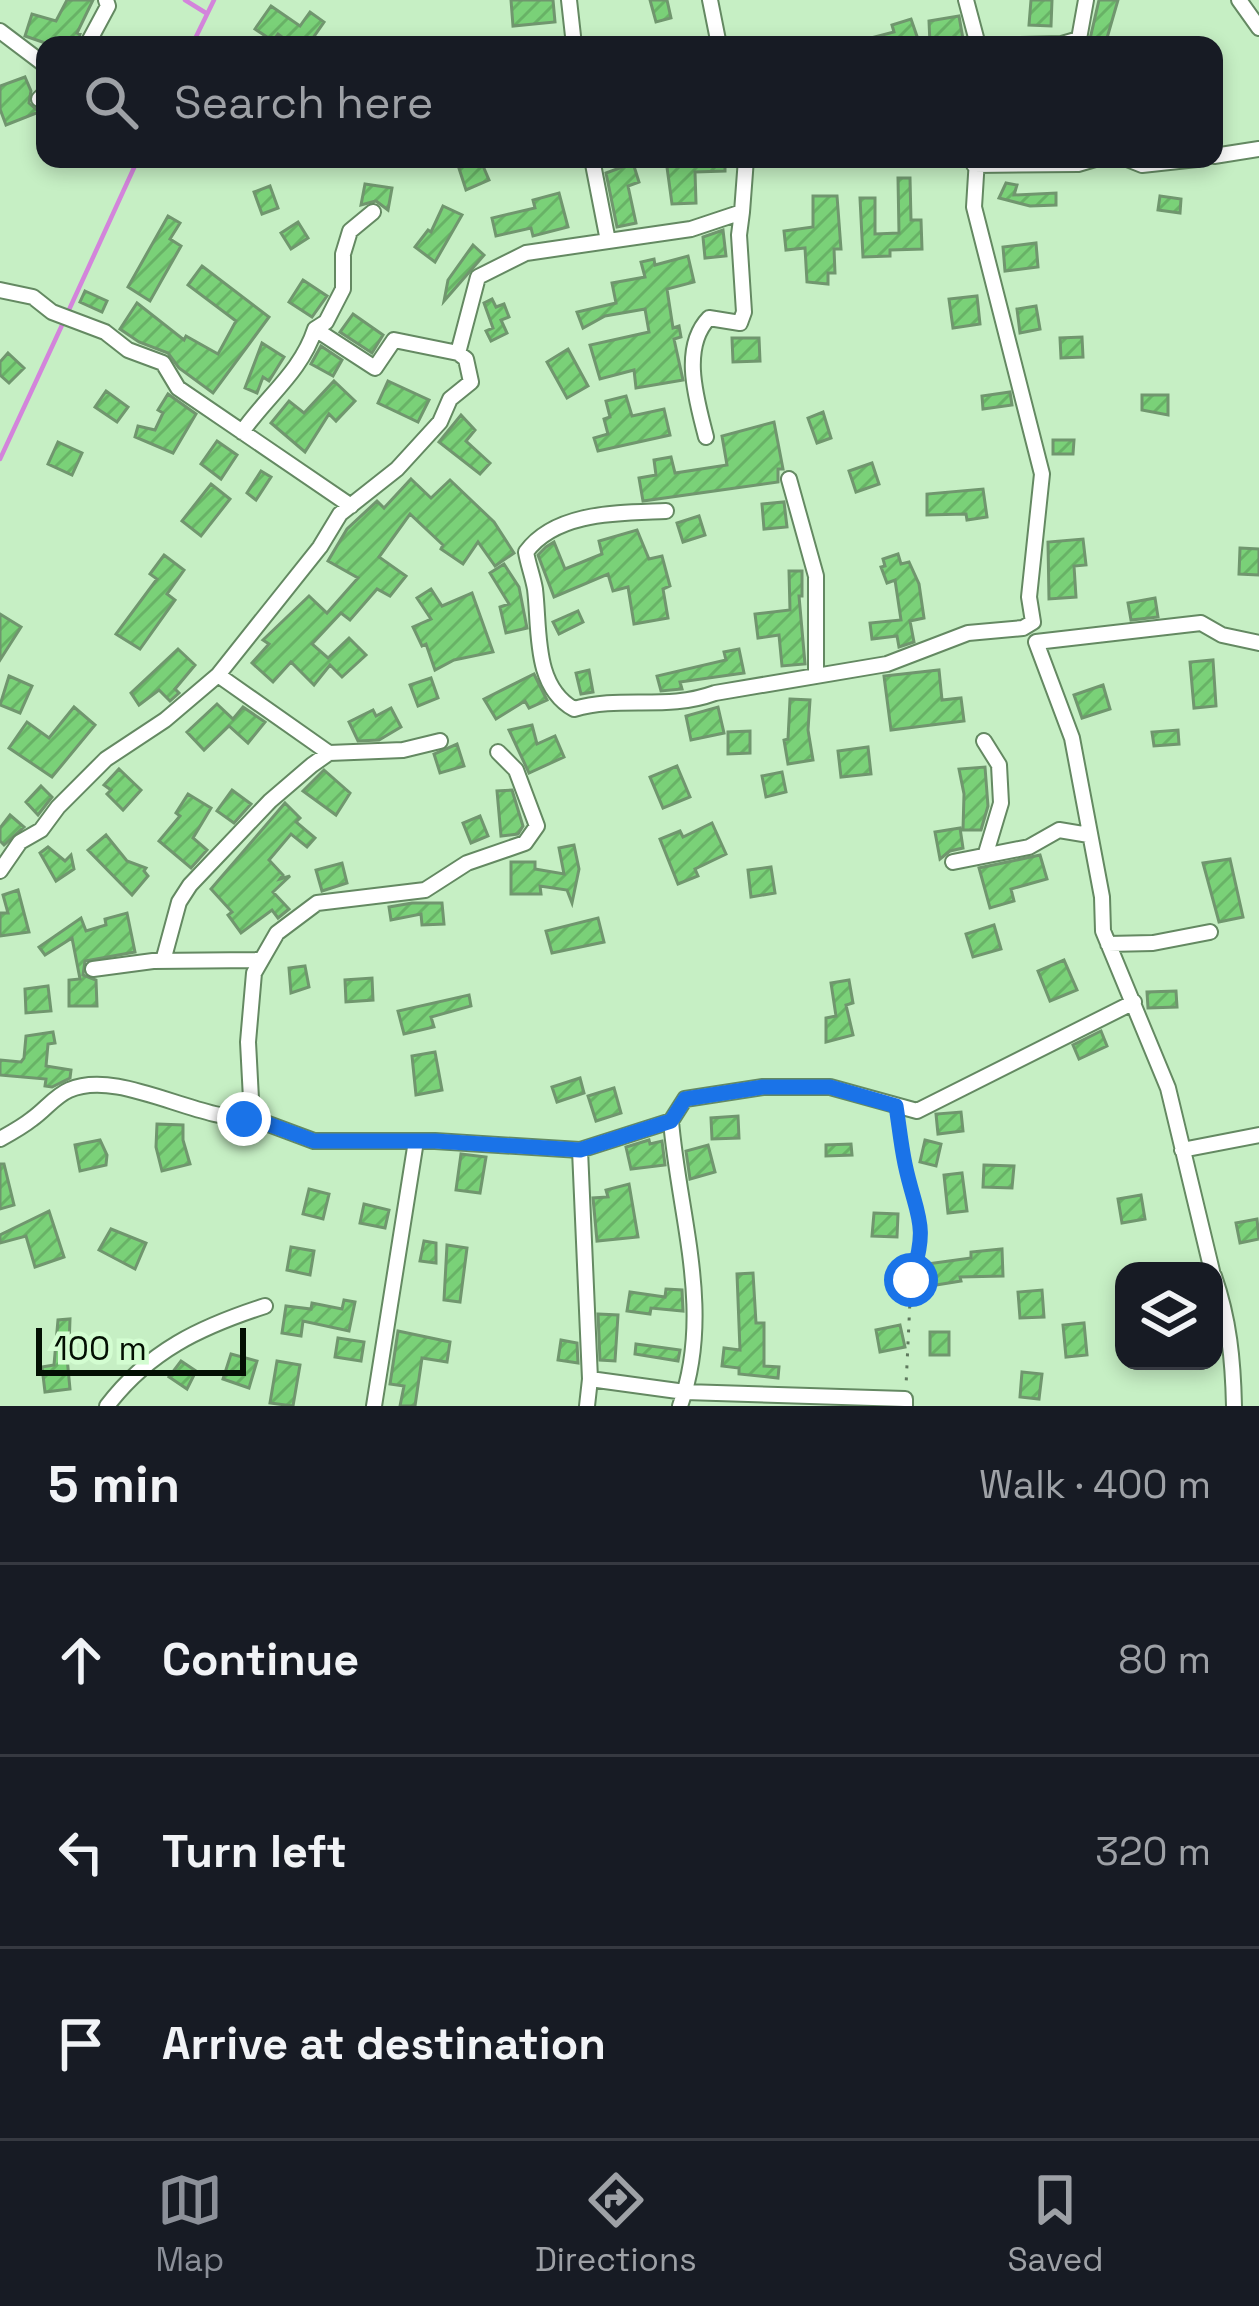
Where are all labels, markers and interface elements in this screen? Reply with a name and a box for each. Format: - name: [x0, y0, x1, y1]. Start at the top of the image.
- search box: [36, 36, 1223, 168]
- icon: search: [78, 69, 144, 135]
- text: Search here: [174, 74, 433, 131]
- route end: [217, 1092, 271, 1146]
- route start: [884, 1253, 938, 1307]
- map controls: [1115, 1262, 1223, 1370]
- button: layers: [1115, 1262, 1223, 1370]
- scale bar: [36, 1322, 246, 1375]
- text: 100 m: [54, 1328, 147, 1370]
- text: 5 min: [48, 1452, 180, 1517]
- text: Walk · 400 m: [979, 1460, 1211, 1509]
- icon: ahead: [48, 1627, 114, 1693]
- text: Continue: [162, 1631, 359, 1688]
- text: 80 m: [1118, 1635, 1211, 1684]
- icon: left: [48, 1819, 114, 1885]
- text: Turn left: [162, 1823, 347, 1880]
- text: 320 m: [1095, 1827, 1211, 1876]
- icon: arrive: [48, 2011, 114, 2077]
- text: Arrive at destination: [162, 2015, 606, 2072]
- tab: Map: [155, 2167, 224, 2281]
- tab: Directions: [535, 2167, 697, 2281]
- tab: Saved: [1007, 2167, 1104, 2281]

